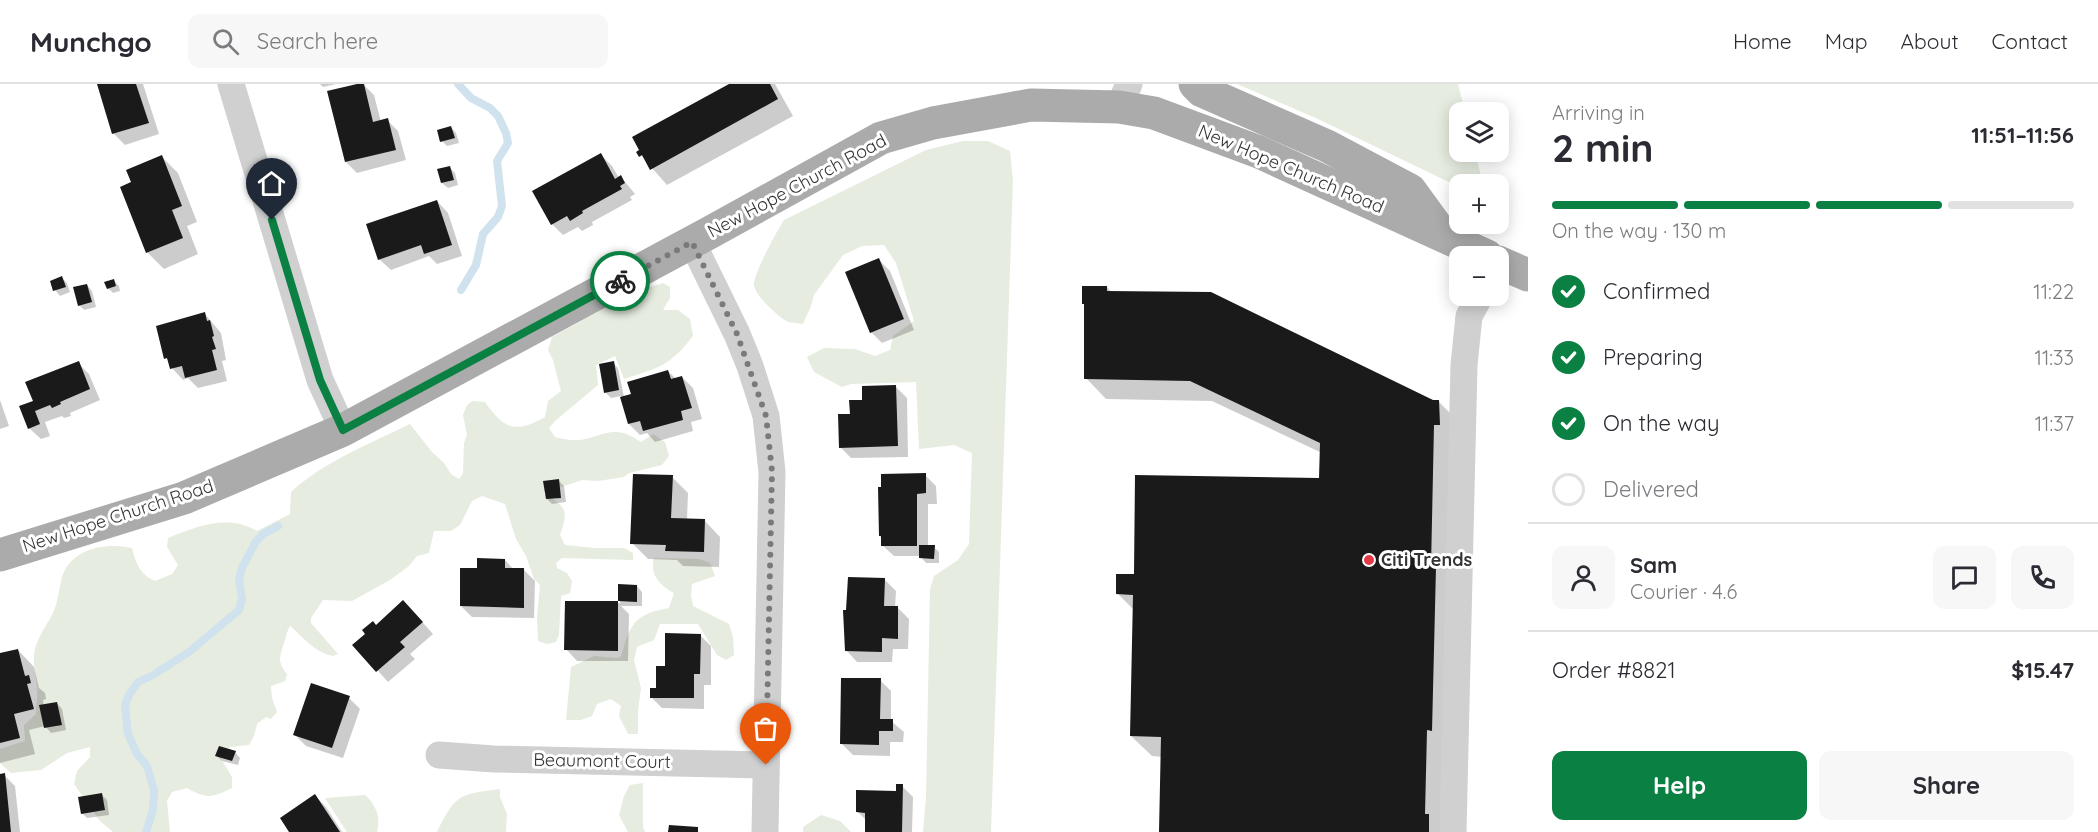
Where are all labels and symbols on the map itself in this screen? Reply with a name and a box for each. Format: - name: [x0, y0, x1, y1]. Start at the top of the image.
- street label: New Hope Church Road: [1195, 119, 1387, 218]
- street label: New Hope Church Road: [703, 129, 890, 243]
- pin: [246, 158, 297, 220]
- courier: [590, 251, 650, 311]
- street label: New Hope Church Road: [19, 474, 216, 557]
- place label: Citi Trends: [1381, 548, 1472, 571]
- marker: Citi Trends: [1362, 553, 1376, 567]
- pin: [740, 703, 791, 765]
- street label: Beaumont Court: [533, 748, 671, 773]

